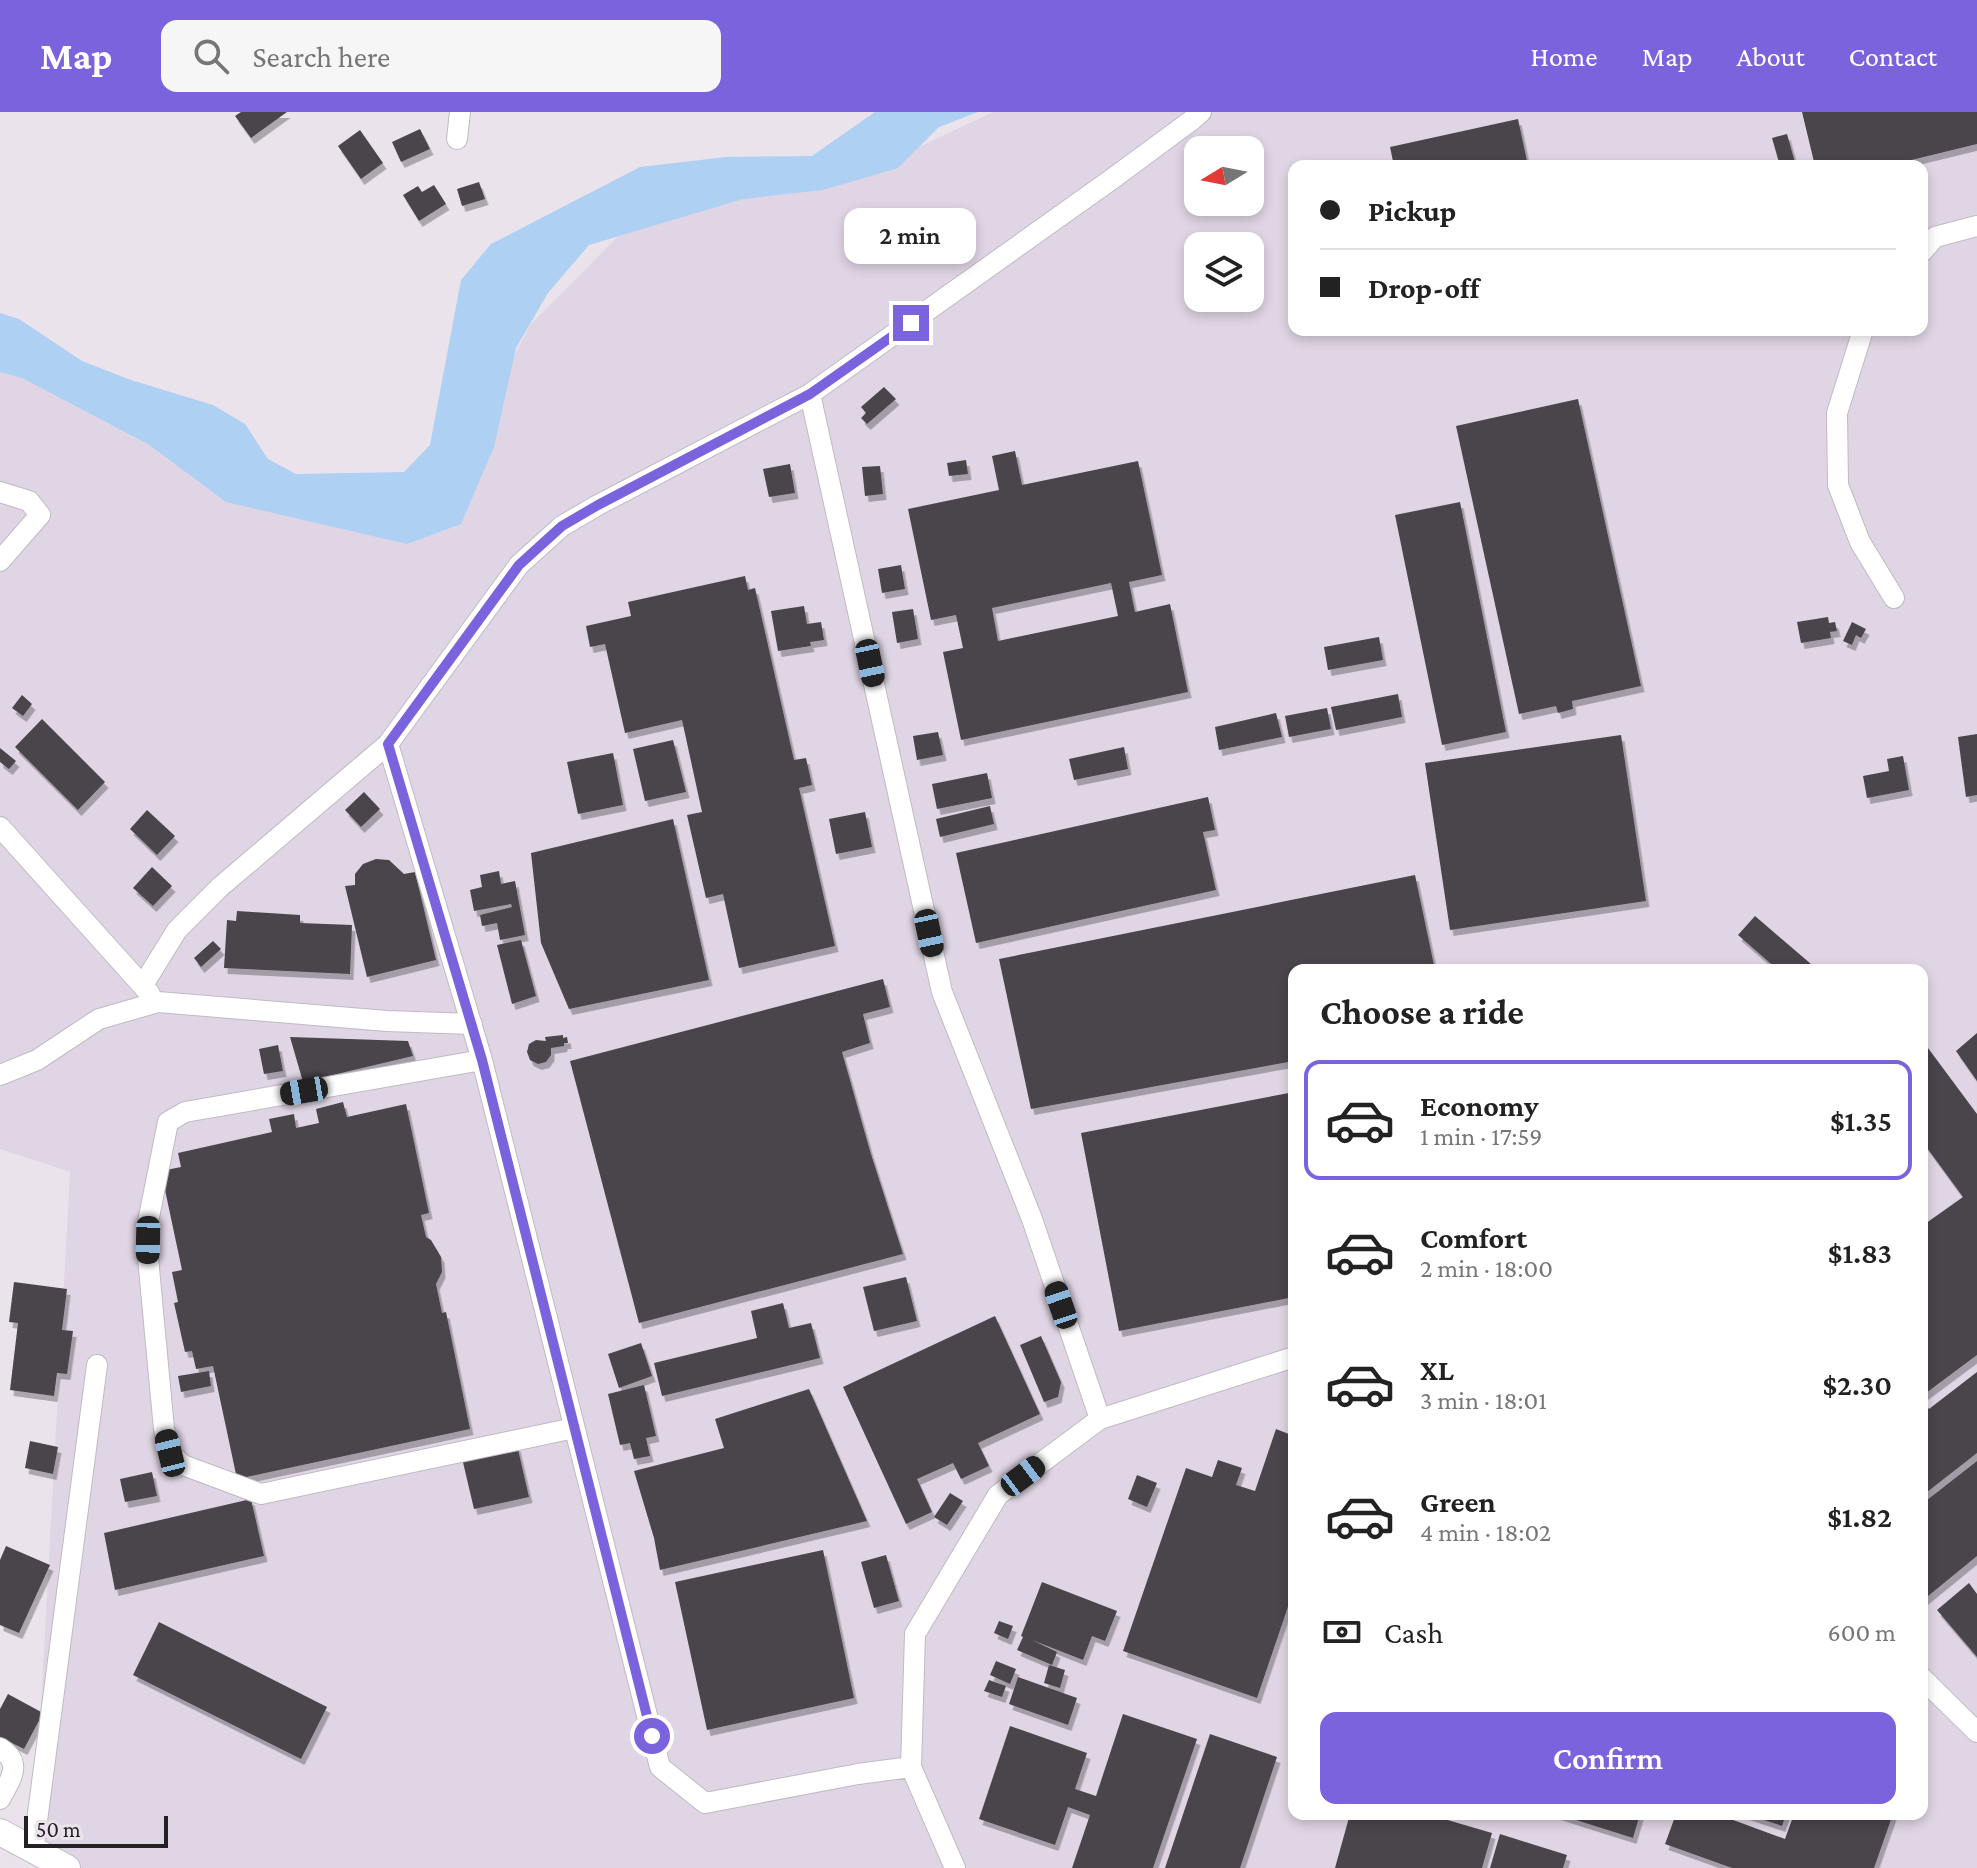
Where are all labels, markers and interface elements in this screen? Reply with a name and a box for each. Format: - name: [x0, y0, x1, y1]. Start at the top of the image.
- search box: [161, 20, 721, 92]
- icon: search: [189, 34, 233, 78]
- text: Map: [40, 35, 113, 77]
- text: Search here: [253, 40, 390, 73]
- text: Home: [1531, 41, 1598, 72]
- text: Map: [1642, 41, 1693, 72]
- text: About: [1737, 41, 1805, 72]
- text: Contact: [1849, 41, 1937, 72]
- north arrow: [1184, 136, 1264, 216]
- map controls: [1184, 136, 1264, 312]
- text: Pickup: [1368, 194, 1456, 227]
- callout: 2 min: [845, 207, 977, 263]
- text: 2 min: [879, 221, 941, 250]
- button: layers: [1184, 232, 1264, 312]
- text: Drop-off: [1368, 271, 1479, 304]
- route end: [893, 305, 929, 341]
- car: [853, 637, 887, 689]
- car: [912, 907, 946, 959]
- text: Choose a ride: [1320, 992, 1524, 1032]
- car: [278, 1075, 330, 1107]
- icon: car: [1324, 1084, 1396, 1156]
- text: Economy: [1420, 1089, 1539, 1122]
- text: $1.35: [1830, 1104, 1892, 1137]
- text: 1 min · 17:59: [1420, 1122, 1542, 1151]
- car: [136, 1216, 160, 1264]
- icon: car: [1324, 1216, 1396, 1288]
- text: Comfort: [1420, 1221, 1527, 1254]
- text: $1.83: [1828, 1236, 1892, 1269]
- text: 2 min · 18:00: [1420, 1254, 1553, 1283]
- car: [1042, 1278, 1080, 1332]
- icon: car: [1324, 1348, 1396, 1420]
- text: XL: [1420, 1353, 1454, 1386]
- text: $2.30: [1823, 1368, 1892, 1401]
- text: 3 min · 18:01: [1420, 1386, 1547, 1415]
- car: [153, 1427, 187, 1479]
- car: [997, 1452, 1049, 1500]
- icon: car: [1324, 1480, 1396, 1552]
- text: Green: [1420, 1485, 1496, 1518]
- text: $1.82: [1827, 1500, 1892, 1533]
- text: 4 min · 18:02: [1420, 1518, 1551, 1547]
- icon: cash: [1320, 1610, 1364, 1654]
- text: Cash: [1384, 1616, 1443, 1649]
- text: 600 m: [1828, 1618, 1896, 1647]
- button: Confirm: [1320, 1712, 1896, 1804]
- route start: [634, 1718, 670, 1754]
- scale bar: [24, 1812, 168, 1848]
- text: 50 m: [36, 1817, 81, 1842]

